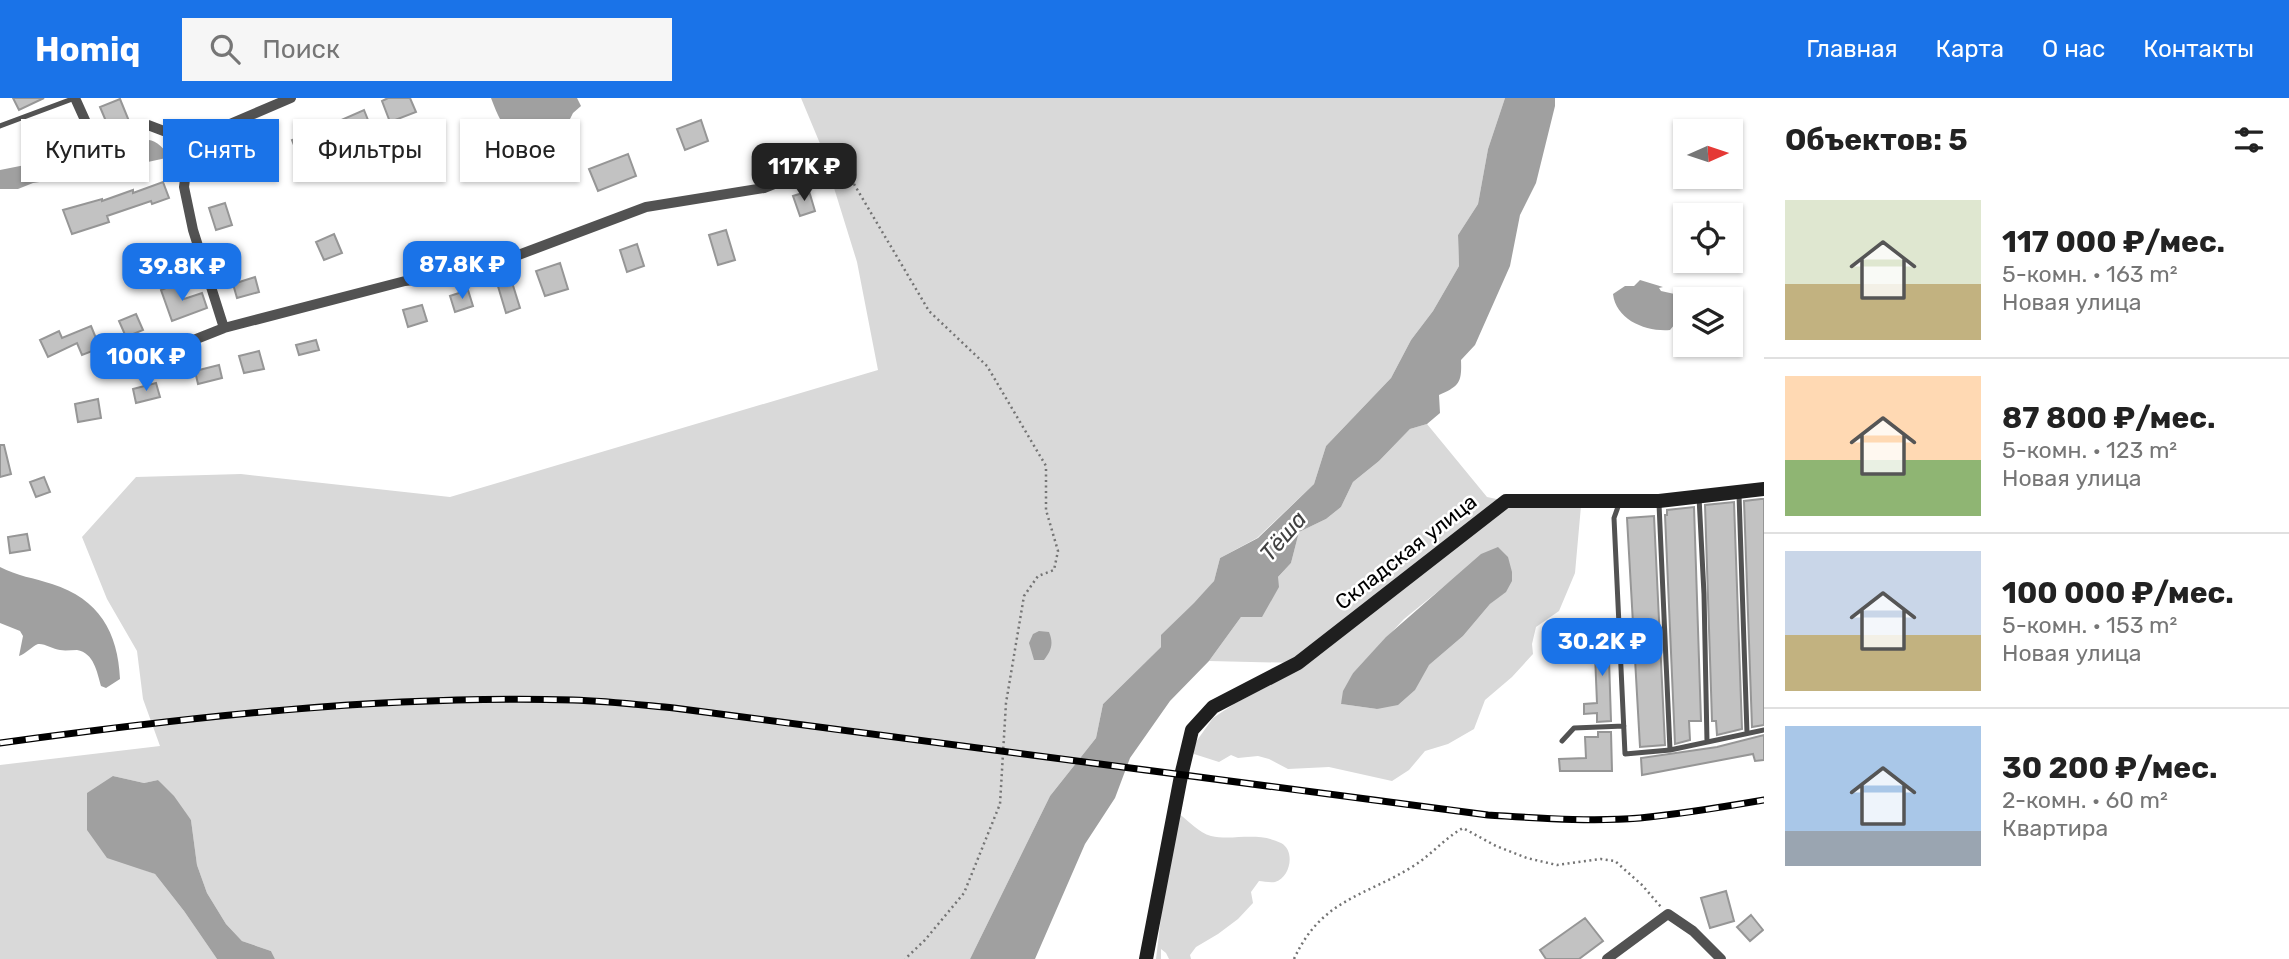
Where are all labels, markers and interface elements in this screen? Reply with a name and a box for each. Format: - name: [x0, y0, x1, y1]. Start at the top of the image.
- search box: [182, 18, 672, 81]
- text: Homiq: [35, 30, 140, 69]
- icon: search: [206, 30, 244, 68]
- text: Поиск: [262, 34, 340, 65]
- text: Главная: [1806, 35, 1898, 63]
- text: Карта: [1936, 35, 2004, 63]
- text: О нас: [2042, 35, 2105, 63]
- text: Контакты: [2143, 35, 2254, 63]
- chip: Купить: [21, 119, 149, 182]
- chip: Снять: [163, 119, 279, 182]
- chip: Фильтры: [293, 119, 446, 182]
- chip: Новое: [460, 119, 580, 182]
- north arrow: [1673, 119, 1743, 189]
- map controls: [1673, 119, 1743, 357]
- icon: filters: [2230, 121, 2268, 159]
- text: Объектов: 5: [1785, 122, 1968, 158]
- pin: 117K ₽: [747, 144, 861, 203]
- text: 117K ₽: [768, 152, 840, 180]
- button: locate: [1673, 203, 1743, 273]
- text: 117 000 ₽/мес.: [2002, 224, 2225, 260]
- icon: home: [1841, 228, 1925, 312]
- pin: 87.8K ₽: [397, 242, 527, 301]
- pin: 39.8K ₽: [117, 244, 247, 303]
- text: 87.8K ₽: [419, 250, 505, 278]
- text: 39.8K ₽: [138, 252, 226, 280]
- text: 5-комн. · 163 m²: [2002, 260, 2178, 288]
- button: layers: [1673, 287, 1743, 357]
- text: Новая улица: [2002, 288, 2142, 316]
- pin: 100K ₽: [89, 334, 203, 393]
- text: 100K ₽: [106, 342, 186, 370]
- text: 87 800 ₽/мес.: [2002, 400, 2216, 436]
- icon: home: [1841, 404, 1925, 488]
- text: 5-комн. · 123 m²: [2002, 436, 2177, 464]
- text: Новая улица: [2002, 464, 2142, 492]
- street label: Складская улица: [1330, 488, 1482, 615]
- water label: Тёша: [1254, 505, 1312, 567]
- text: 100 000 ₽/мес.: [2002, 575, 2234, 611]
- icon: home: [1841, 579, 1925, 663]
- text: 5-комн. · 153 m²: [2002, 611, 2177, 639]
- pin: 30.2K ₽: [1537, 618, 1667, 678]
- text: 30.2K ₽: [1558, 627, 1646, 655]
- text: Новая улица: [2002, 639, 2142, 667]
- text: 30 200 ₽/мес.: [2002, 750, 2217, 786]
- icon: home: [1841, 754, 1925, 838]
- text: 2-комн. · 60 m²: [2002, 786, 2168, 814]
- text: Квартира: [2002, 814, 2108, 842]

